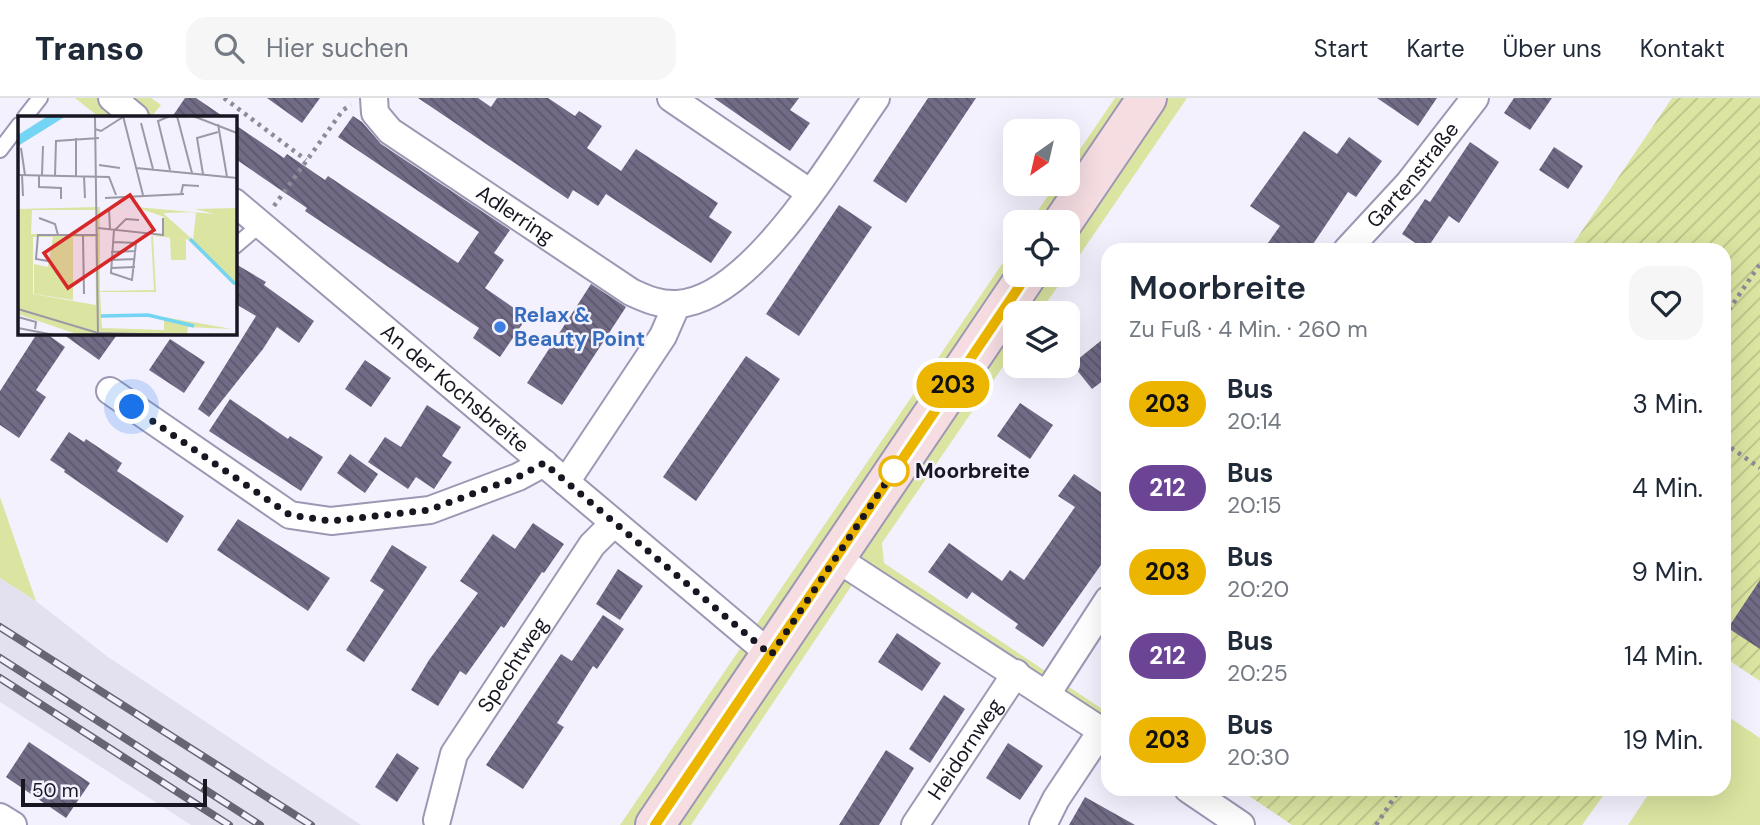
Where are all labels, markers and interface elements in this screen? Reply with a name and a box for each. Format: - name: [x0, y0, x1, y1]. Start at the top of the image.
- search box: [186, 17, 676, 80]
- text: Transo: [35, 27, 144, 70]
- icon: search: [210, 29, 248, 67]
- text: Hier suchen: [266, 31, 409, 65]
- text: Start: [1314, 33, 1368, 64]
- text: Karte: [1406, 33, 1465, 64]
- text: Über uns: [1503, 33, 1602, 64]
- text: Kontakt: [1640, 33, 1725, 64]
- inset map: [18, 116, 236, 334]
- street label: Gartenstraße: [1360, 116, 1465, 234]
- north arrow: [1003, 119, 1080, 196]
- map controls: [1003, 119, 1080, 378]
- street label: Adlerring: [471, 179, 560, 251]
- button: locate: [1003, 210, 1080, 287]
- text: Moorbreite: [1129, 266, 1306, 309]
- button: heart: [1629, 266, 1703, 340]
- place label: Relax & Beauty Point: [514, 301, 645, 353]
- button: layers: [1003, 301, 1080, 378]
- text: Zu Fuß · 4 Min. · 260 m: [1129, 314, 1368, 344]
- street label: An der Kochsbreite: [375, 318, 535, 459]
- marker: Relax & Beauty Point: [492, 319, 508, 335]
- line badge: 203: [913, 362, 993, 408]
- text: 203: [930, 369, 976, 400]
- text: Bus: [1227, 372, 1273, 406]
- text: 3 Min.: [1633, 387, 1703, 421]
- text: 203: [1145, 388, 1190, 419]
- your location: [114, 389, 149, 424]
- text: 20:14: [1227, 406, 1282, 436]
- marker: Moorbreite: [879, 456, 909, 486]
- text: Bus: [1227, 456, 1273, 490]
- place label: Moorbreite: [915, 457, 1030, 485]
- text: 4 Min.: [1632, 471, 1703, 505]
- text: 212: [1149, 472, 1186, 503]
- text: 20:15: [1227, 490, 1282, 520]
- text: Bus: [1227, 540, 1273, 574]
- text: 9 Min.: [1632, 555, 1703, 589]
- text: 203: [1145, 556, 1190, 587]
- text: 20:20: [1227, 574, 1289, 604]
- street label: Spechtweg: [471, 611, 555, 718]
- text: Bus: [1227, 624, 1273, 658]
- text: 14 Min.: [1624, 639, 1703, 673]
- text: 212: [1149, 640, 1186, 671]
- text: 20:25: [1227, 658, 1288, 688]
- street label: Heidornweg: [922, 693, 1009, 805]
- text: Bus: [1227, 708, 1273, 742]
- text: 19 Min.: [1623, 723, 1703, 757]
- text: 203: [1145, 724, 1190, 755]
- text: 20:30: [1227, 742, 1290, 772]
- scale bar: [21, 776, 206, 808]
- text: 50 m: [32, 778, 79, 803]

